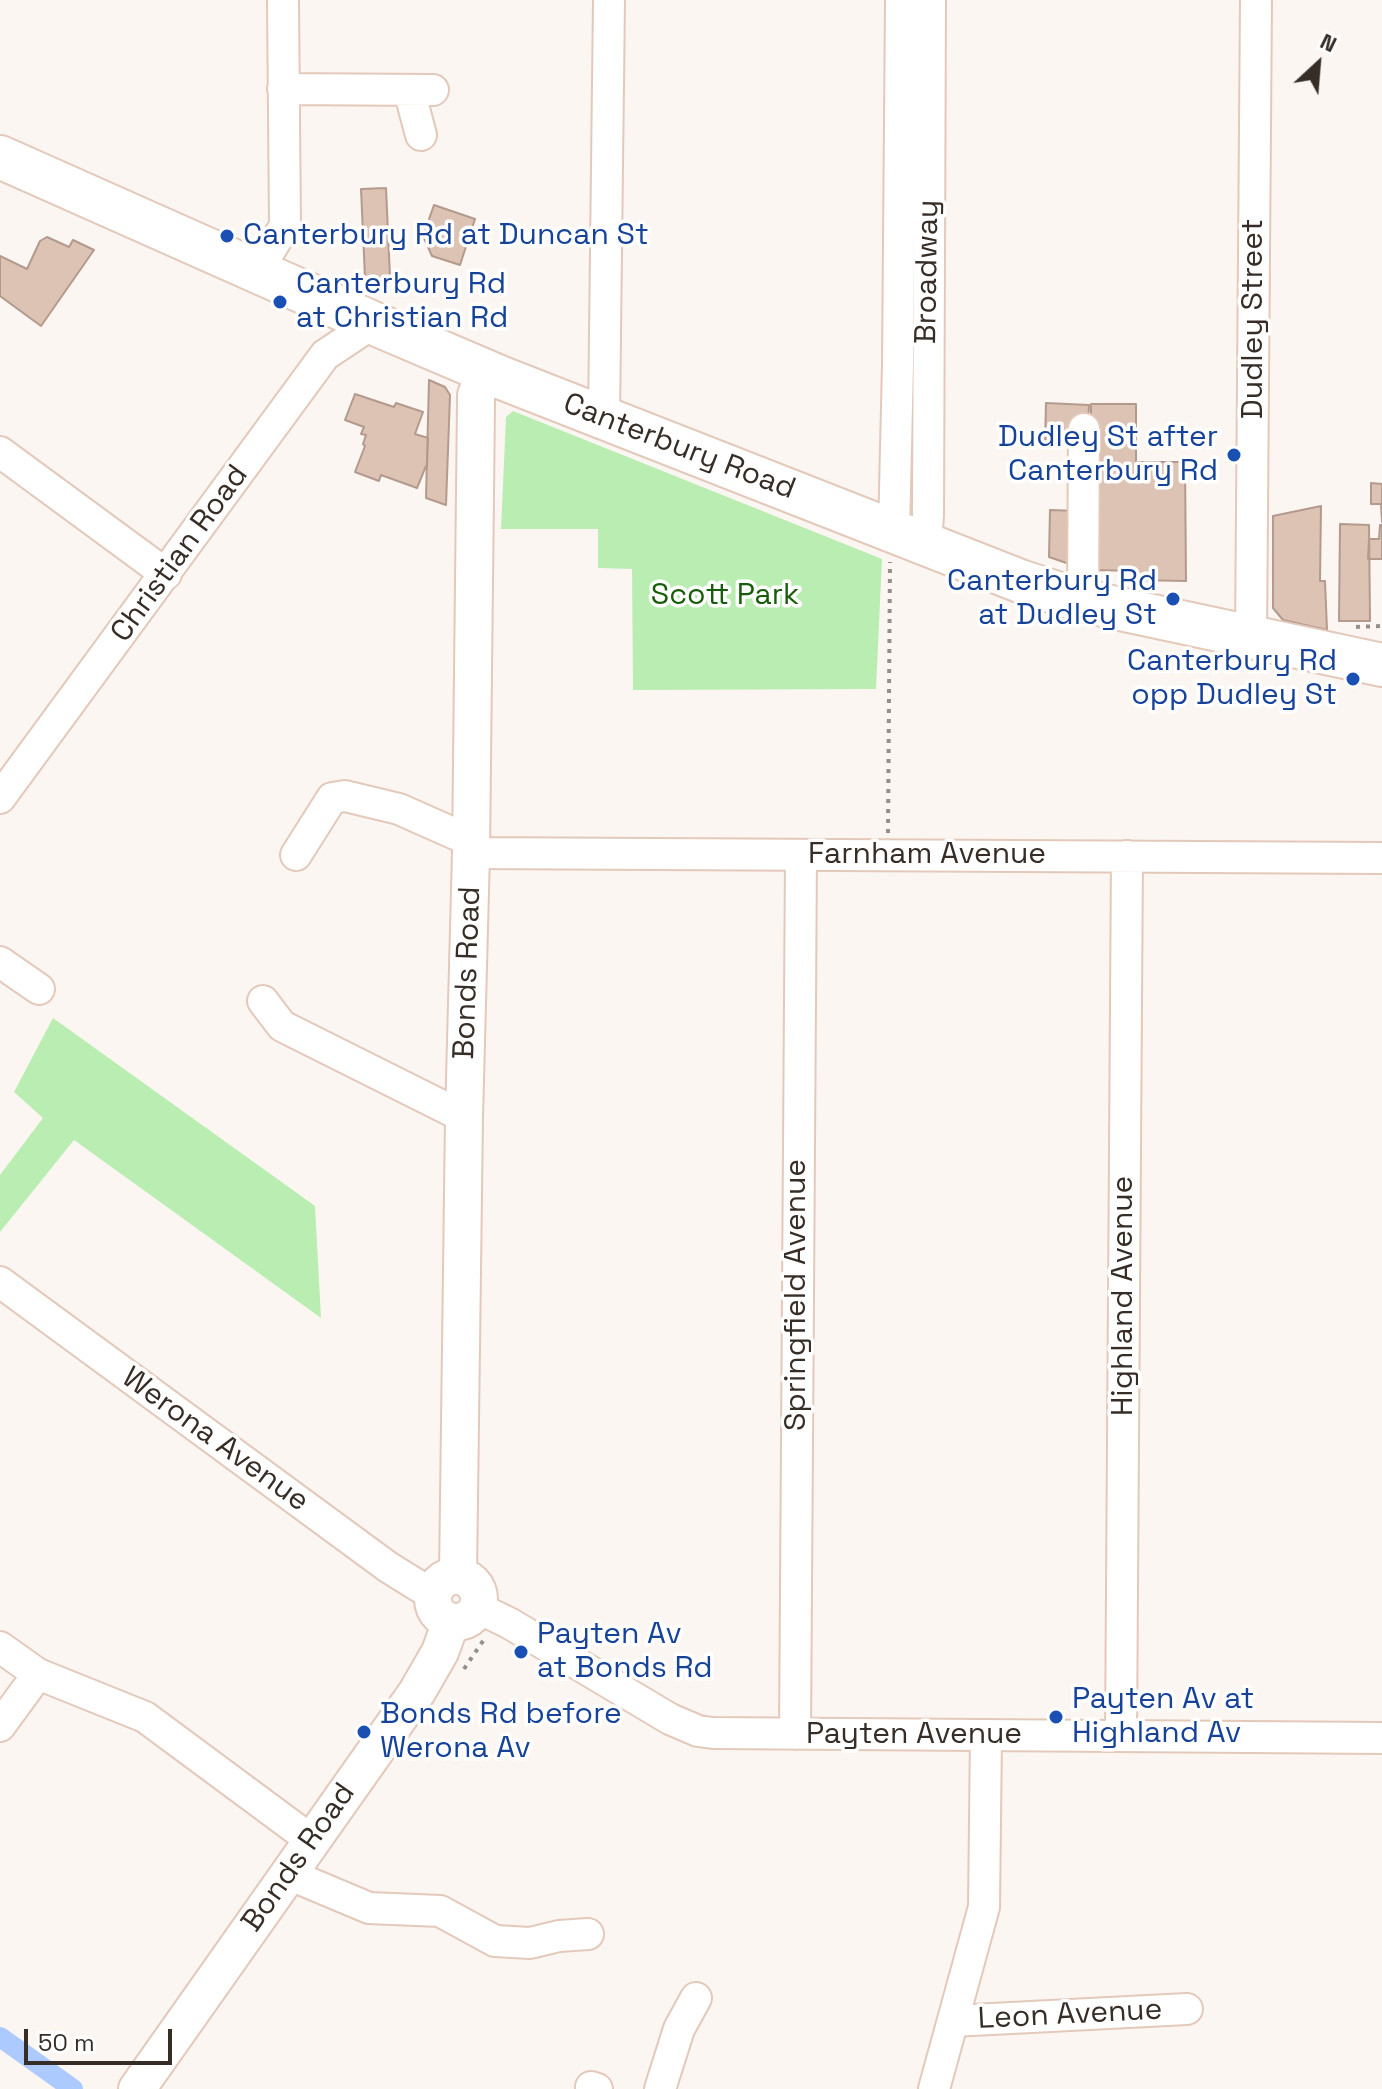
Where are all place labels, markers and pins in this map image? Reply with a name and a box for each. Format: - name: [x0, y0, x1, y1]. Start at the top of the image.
- place label: Canterbury Rd at Duncan St: [243, 218, 649, 254]
- marker: Canterbury Rd at Duncan St: [218, 227, 236, 245]
- place label: Canterbury Rd at Christian Rd: [296, 267, 508, 338]
- marker: Canterbury Rd at Christian Rd: [271, 293, 289, 311]
- place label: Dudley St after Canterbury Rd: [998, 420, 1218, 490]
- marker: Dudley St after Canterbury Rd: [1225, 446, 1243, 464]
- place label: Canterbury Rd at Dudley St: [947, 564, 1157, 634]
- marker: Canterbury Rd at Dudley St: [1164, 590, 1182, 608]
- place label: Canterbury Rd opp Dudley St: [1127, 644, 1337, 714]
- marker: Canterbury Rd opp Dudley St: [1344, 670, 1362, 688]
- place label: Payten Av at Bonds Rd: [537, 1617, 713, 1688]
- marker: Payten Av at Bonds Rd: [512, 1643, 530, 1661]
- place label: Payten Av at Highland Av: [1072, 1682, 1254, 1752]
- place label: Bonds Rd before Werona Av: [380, 1697, 622, 1768]
- marker: Payten Av at Highland Av: [1047, 1708, 1065, 1726]
- marker: Bonds Rd before Werona Av: [355, 1723, 373, 1741]

